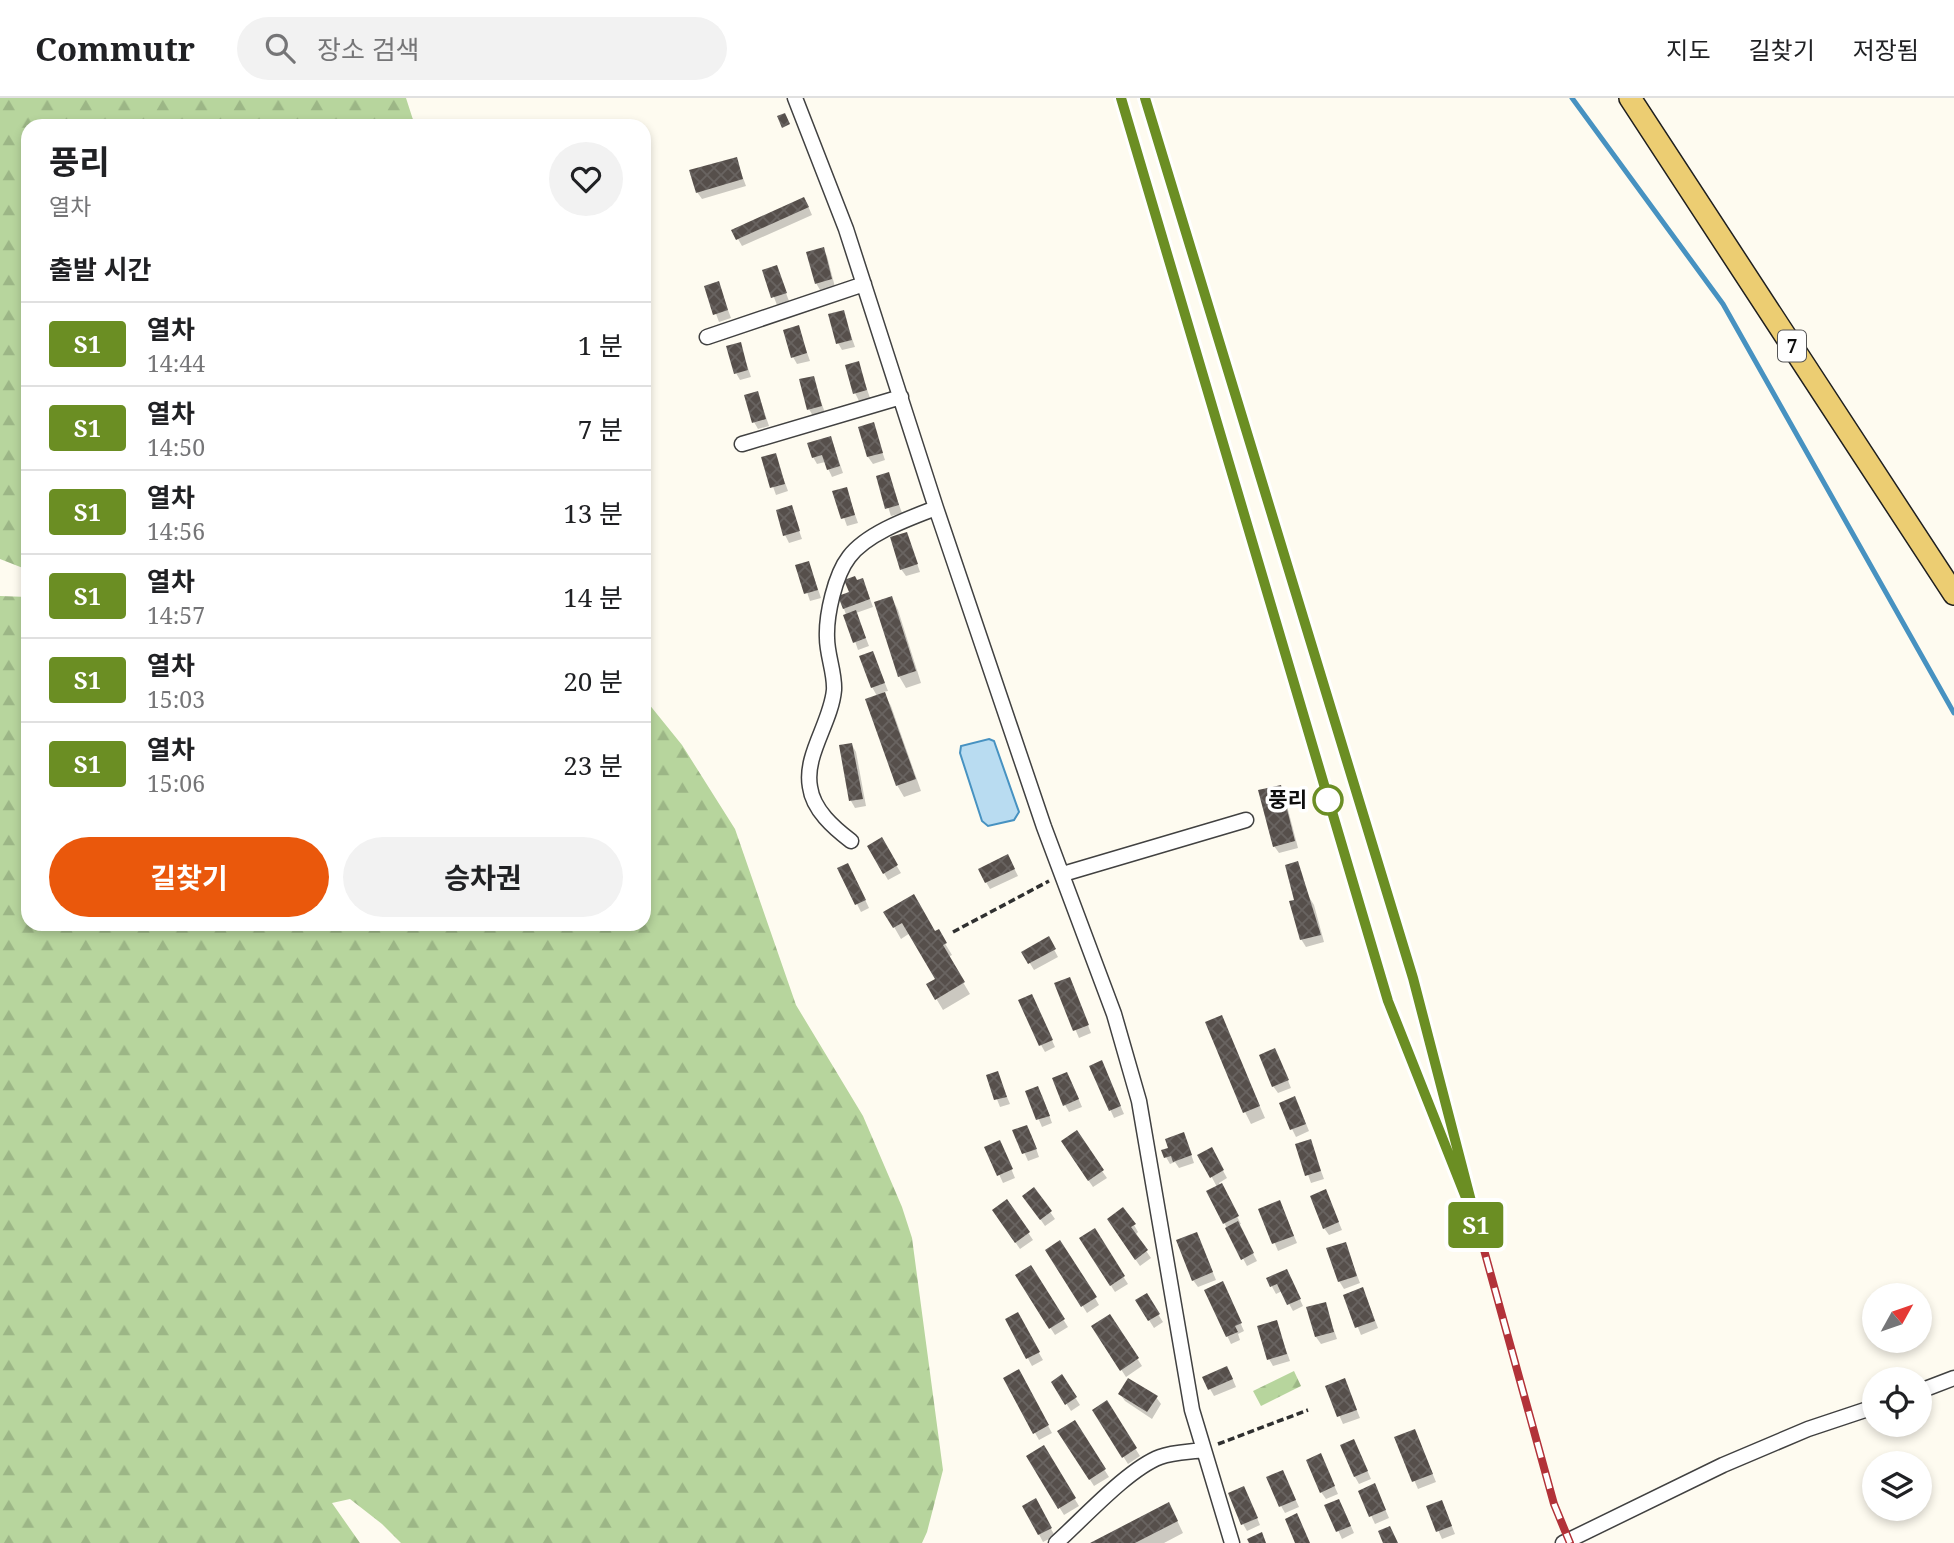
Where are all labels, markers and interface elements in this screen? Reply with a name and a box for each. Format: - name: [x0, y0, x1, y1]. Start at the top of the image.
- search box: [237, 17, 727, 80]
- text: Commutr: [35, 26, 195, 71]
- icon: search: [261, 29, 299, 67]
- text: 장소 검색: [317, 31, 420, 67]
- text: 지도: [1666, 33, 1711, 66]
- text: 길찾기: [1749, 33, 1815, 66]
- text: 저장됨: [1853, 33, 1919, 66]
- text: 풍리: [49, 139, 110, 184]
- button: heart: [549, 142, 623, 216]
- text: 열차: [49, 190, 91, 222]
- text: 출발 시간: [49, 251, 151, 287]
- text: 열차: [147, 311, 195, 347]
- text: S1: [74, 327, 101, 360]
- text: 1 분: [578, 327, 623, 363]
- road number: 7: [1778, 330, 1806, 362]
- text: 14:44: [147, 347, 205, 379]
- text: 열차: [147, 395, 195, 431]
- text: S1: [74, 411, 101, 444]
- text: 7 분: [578, 411, 623, 447]
- text: 14:50: [147, 431, 205, 463]
- text: 열차: [147, 479, 195, 515]
- text: S1: [74, 495, 101, 528]
- text: 13 분: [563, 495, 623, 531]
- text: 14:56: [147, 515, 205, 547]
- text: 열차: [147, 563, 195, 599]
- text: S1: [74, 579, 101, 612]
- text: 14 분: [563, 579, 623, 615]
- text: 14:57: [147, 599, 205, 631]
- text: 열차: [147, 647, 195, 683]
- text: S1: [74, 663, 101, 696]
- text: 20 분: [563, 663, 623, 699]
- text: 15:03: [147, 683, 205, 715]
- text: 열차: [147, 731, 195, 767]
- text: S1: [74, 747, 101, 780]
- text: 23 분: [563, 747, 623, 783]
- text: 15:06: [147, 767, 205, 799]
- place label: 풍리: [1268, 785, 1307, 813]
- marker: 풍리: [1313, 785, 1343, 815]
- button: 길찾기: [49, 837, 329, 917]
- button: 승차권: [343, 837, 623, 917]
- line badge: S1: [1444, 1202, 1508, 1248]
- text: S1: [1462, 1208, 1490, 1241]
- north arrow: [1862, 1283, 1932, 1353]
- map controls: [1862, 1283, 1932, 1521]
- button: locate: [1862, 1367, 1932, 1437]
- button: layers: [1862, 1451, 1932, 1521]

